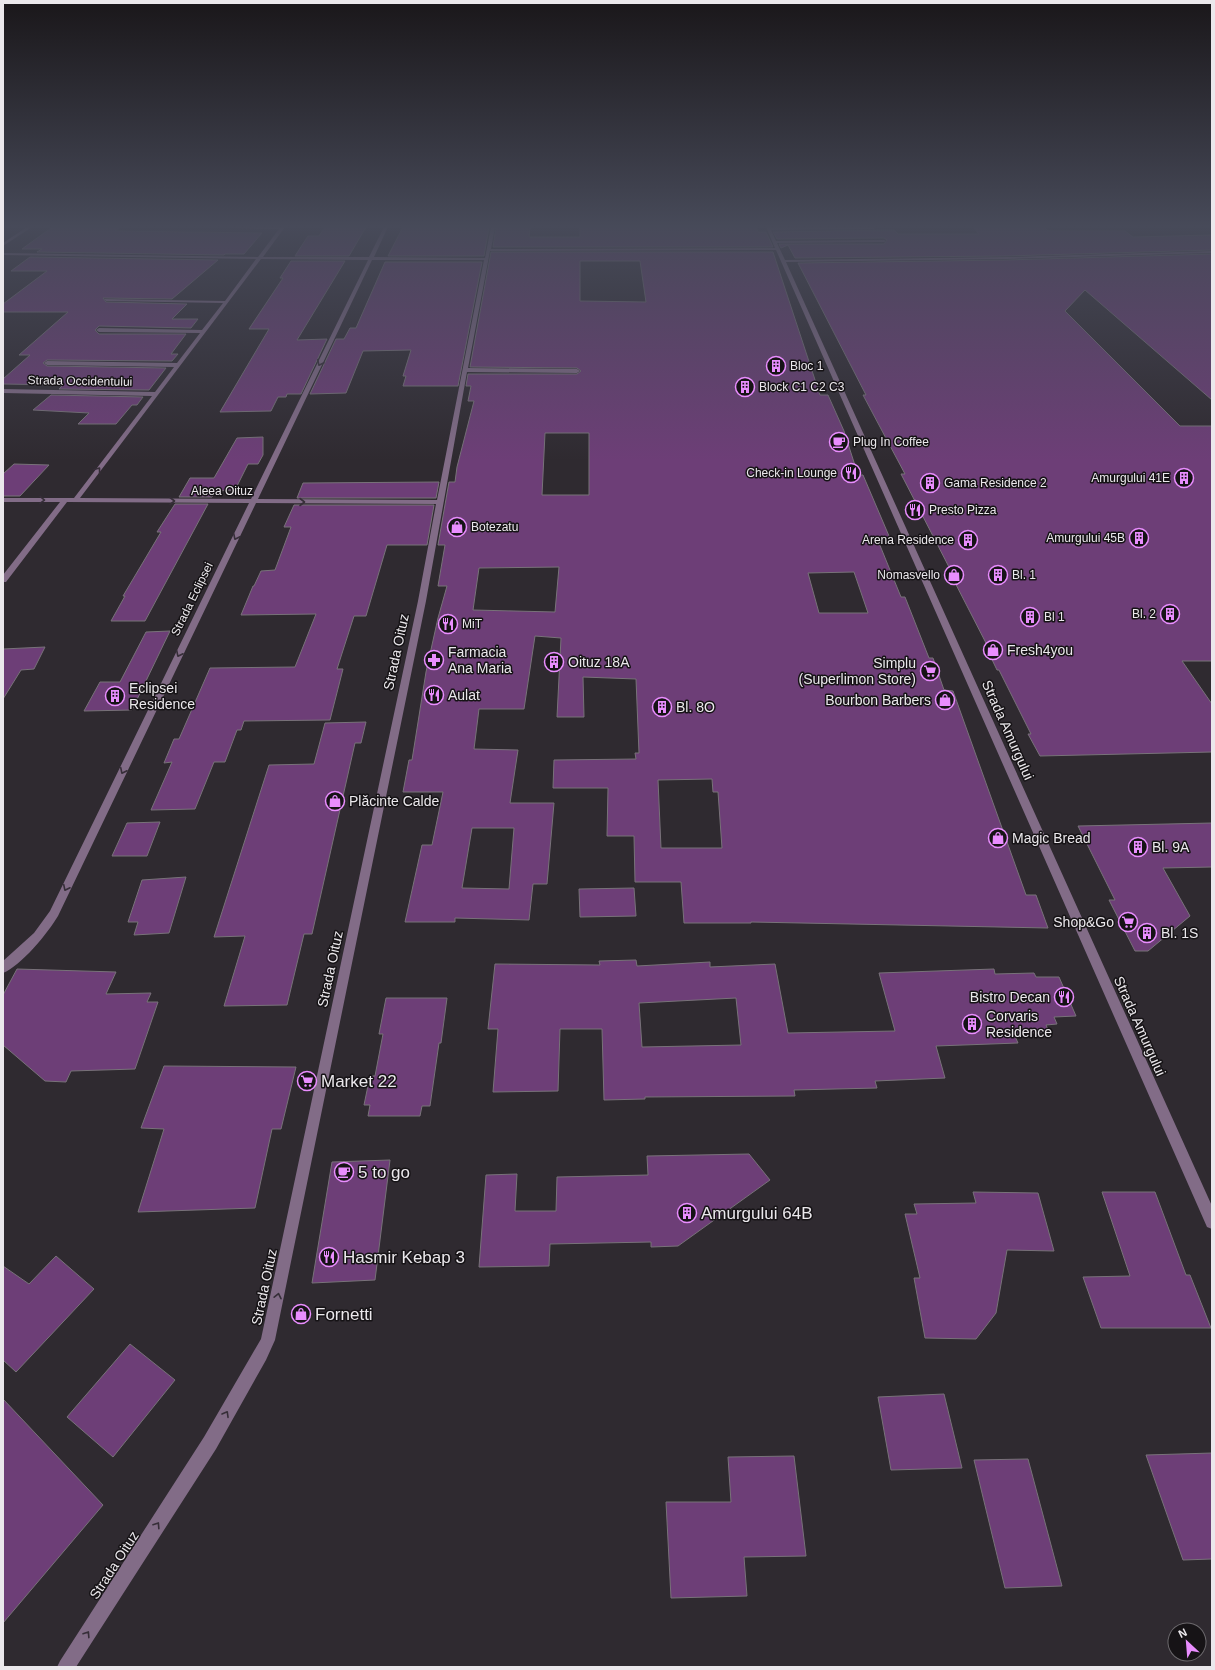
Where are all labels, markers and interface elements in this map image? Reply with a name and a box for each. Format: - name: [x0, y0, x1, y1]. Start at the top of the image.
- building icon: Bloc 1: [765, 355, 787, 377]
- one-way arrow: [317, 359, 325, 366]
- place label: Bloc 1: [790, 359, 824, 373]
- street label: Strada Occidentului: [28, 373, 132, 389]
- building icon: Block C1 C2 C3: [734, 376, 756, 398]
- place label: Block C1 C2 C3: [759, 380, 845, 394]
- cafe icon: Plug In Coffee: [828, 431, 850, 453]
- place label: Plug In Coffee: [853, 435, 929, 449]
- restaurant icon: Check-in Lounge: [840, 462, 862, 484]
- place label: Check-in Lounge: [746, 466, 837, 480]
- one-way arrow: [93, 467, 101, 474]
- building icon: Amurgului 41E: [1173, 467, 1195, 489]
- place label: Amurgului 41E: [1091, 471, 1170, 485]
- building icon: Gama Residence 2: [919, 472, 941, 494]
- place label: Gama Residence 2: [944, 476, 1047, 490]
- street label: Aleea Oituz: [191, 484, 253, 498]
- one-way arrow: [39, 496, 45, 505]
- one-way arrow: [169, 497, 175, 506]
- one-way arrow: [299, 498, 305, 506]
- restaurant icon: Presto Pizza: [904, 499, 926, 521]
- place label: Presto Pizza: [929, 503, 997, 517]
- shop icon: Botezatu: [446, 516, 468, 538]
- place label: Botezatu: [471, 520, 518, 534]
- building icon: Amurgului 45B: [1128, 527, 1150, 549]
- building icon: Arena Residence: [957, 529, 979, 551]
- place label: Amurgului 45B: [1046, 531, 1125, 545]
- one-way arrow: [233, 533, 241, 540]
- place label: Arena Residence: [862, 533, 954, 547]
- street label: Strada Eclipsei: [168, 560, 216, 638]
- shop icon: Nomasvello: [943, 564, 965, 586]
- building icon: Bl. 1: [987, 564, 1009, 586]
- place label: Nomasvello: [877, 568, 940, 582]
- place label: Bl. 1: [1012, 568, 1036, 582]
- building icon: Bl. 2: [1159, 603, 1181, 625]
- building icon: Bl 1: [1019, 606, 1041, 628]
- place label: Bl. 2: [1132, 607, 1156, 621]
- place label: Bl 1: [1044, 610, 1065, 624]
- street label: Strada Oituz: [380, 612, 412, 692]
- restaurant icon: MiT: [437, 613, 459, 635]
- place label: MiT: [462, 617, 483, 631]
- shop icon: Fresh4you: [982, 639, 1004, 661]
- place label: Fresh4you: [1007, 642, 1073, 658]
- place label: Farmacia Ana Maria: [448, 644, 512, 676]
- pharmacy icon: Farmacia Ana Maria: [423, 649, 445, 671]
- one-way arrow: [176, 650, 184, 657]
- building icon: Oituz 18A: [543, 651, 565, 673]
- place label: Oituz 18A: [568, 654, 630, 670]
- place label: Simplu (Superlimon Store): [799, 655, 916, 687]
- supermarket icon: Simplu (Superlimon Store): [919, 660, 941, 682]
- street label: Strada Amurgului: [979, 678, 1037, 782]
- place label: Eclipsei Residence: [129, 680, 195, 712]
- restaurant icon: Aulat: [423, 684, 445, 706]
- building icon: Eclipsei Residence: [104, 685, 126, 707]
- place label: Aulat: [448, 687, 480, 703]
- shop icon: Bourbon Barbers: [934, 689, 956, 711]
- place label: Bourbon Barbers: [825, 692, 931, 708]
- building icon: Bl. 8O: [651, 696, 673, 718]
- place label: Bl. 8O: [676, 699, 715, 715]
- one-way arrow: [120, 767, 128, 774]
- shop icon: Plăcinte Calde: [324, 790, 346, 812]
- place label: Plăcinte Calde: [349, 793, 439, 809]
- shop icon: Magic Bread: [987, 827, 1009, 849]
- place label: Magic Bread: [1012, 830, 1091, 846]
- building icon: Bl. 9A: [1127, 836, 1149, 858]
- place label: Bl. 9A: [1152, 839, 1190, 855]
- one-way arrow: [63, 884, 71, 892]
- supermarket icon: Shop&Go: [1117, 911, 1139, 933]
- place label: Shop&Go: [1053, 914, 1114, 930]
- building icon: Bl. 1S: [1136, 922, 1158, 944]
- place label: Bl. 1S: [1161, 925, 1198, 941]
- street label: Strada Oituz: [314, 929, 346, 1009]
- street label: Strada Amurgului: [1111, 974, 1169, 1078]
- restaurant icon: Bistro Decan: [1053, 986, 1075, 1008]
- place label: Bistro Decan: [970, 989, 1050, 1005]
- place label: Corvaris Residence: [986, 1008, 1052, 1040]
- building icon: Corvaris Residence: [961, 1013, 983, 1035]
- supermarket icon: Market 22: [296, 1070, 318, 1092]
- place label: Market 22: [321, 1072, 397, 1091]
- cafe icon: 5 to go: [333, 1161, 355, 1183]
- place label: 5 to go: [358, 1163, 410, 1182]
- building icon: Amurgului 64B: [676, 1202, 698, 1224]
- place label: Amurgului 64B: [701, 1204, 813, 1223]
- restaurant icon: Hasmir Kebap 3: [318, 1246, 340, 1268]
- street label: Strada Oituz: [248, 1247, 280, 1327]
- place label: Hasmir Kebap 3: [343, 1248, 465, 1267]
- one-way arrow: [273, 1293, 281, 1300]
- shop icon: Fornetti: [290, 1303, 312, 1325]
- place label: Fornetti: [315, 1305, 373, 1324]
- one-way arrow: [222, 1411, 229, 1418]
- one-way arrow: [153, 1522, 160, 1529]
- street label: Strada Oituz: [86, 1528, 142, 1602]
- north arrow: [1167, 1622, 1207, 1662]
- text: N: [1176, 1626, 1189, 1640]
- one-way arrow: [83, 1631, 90, 1638]

